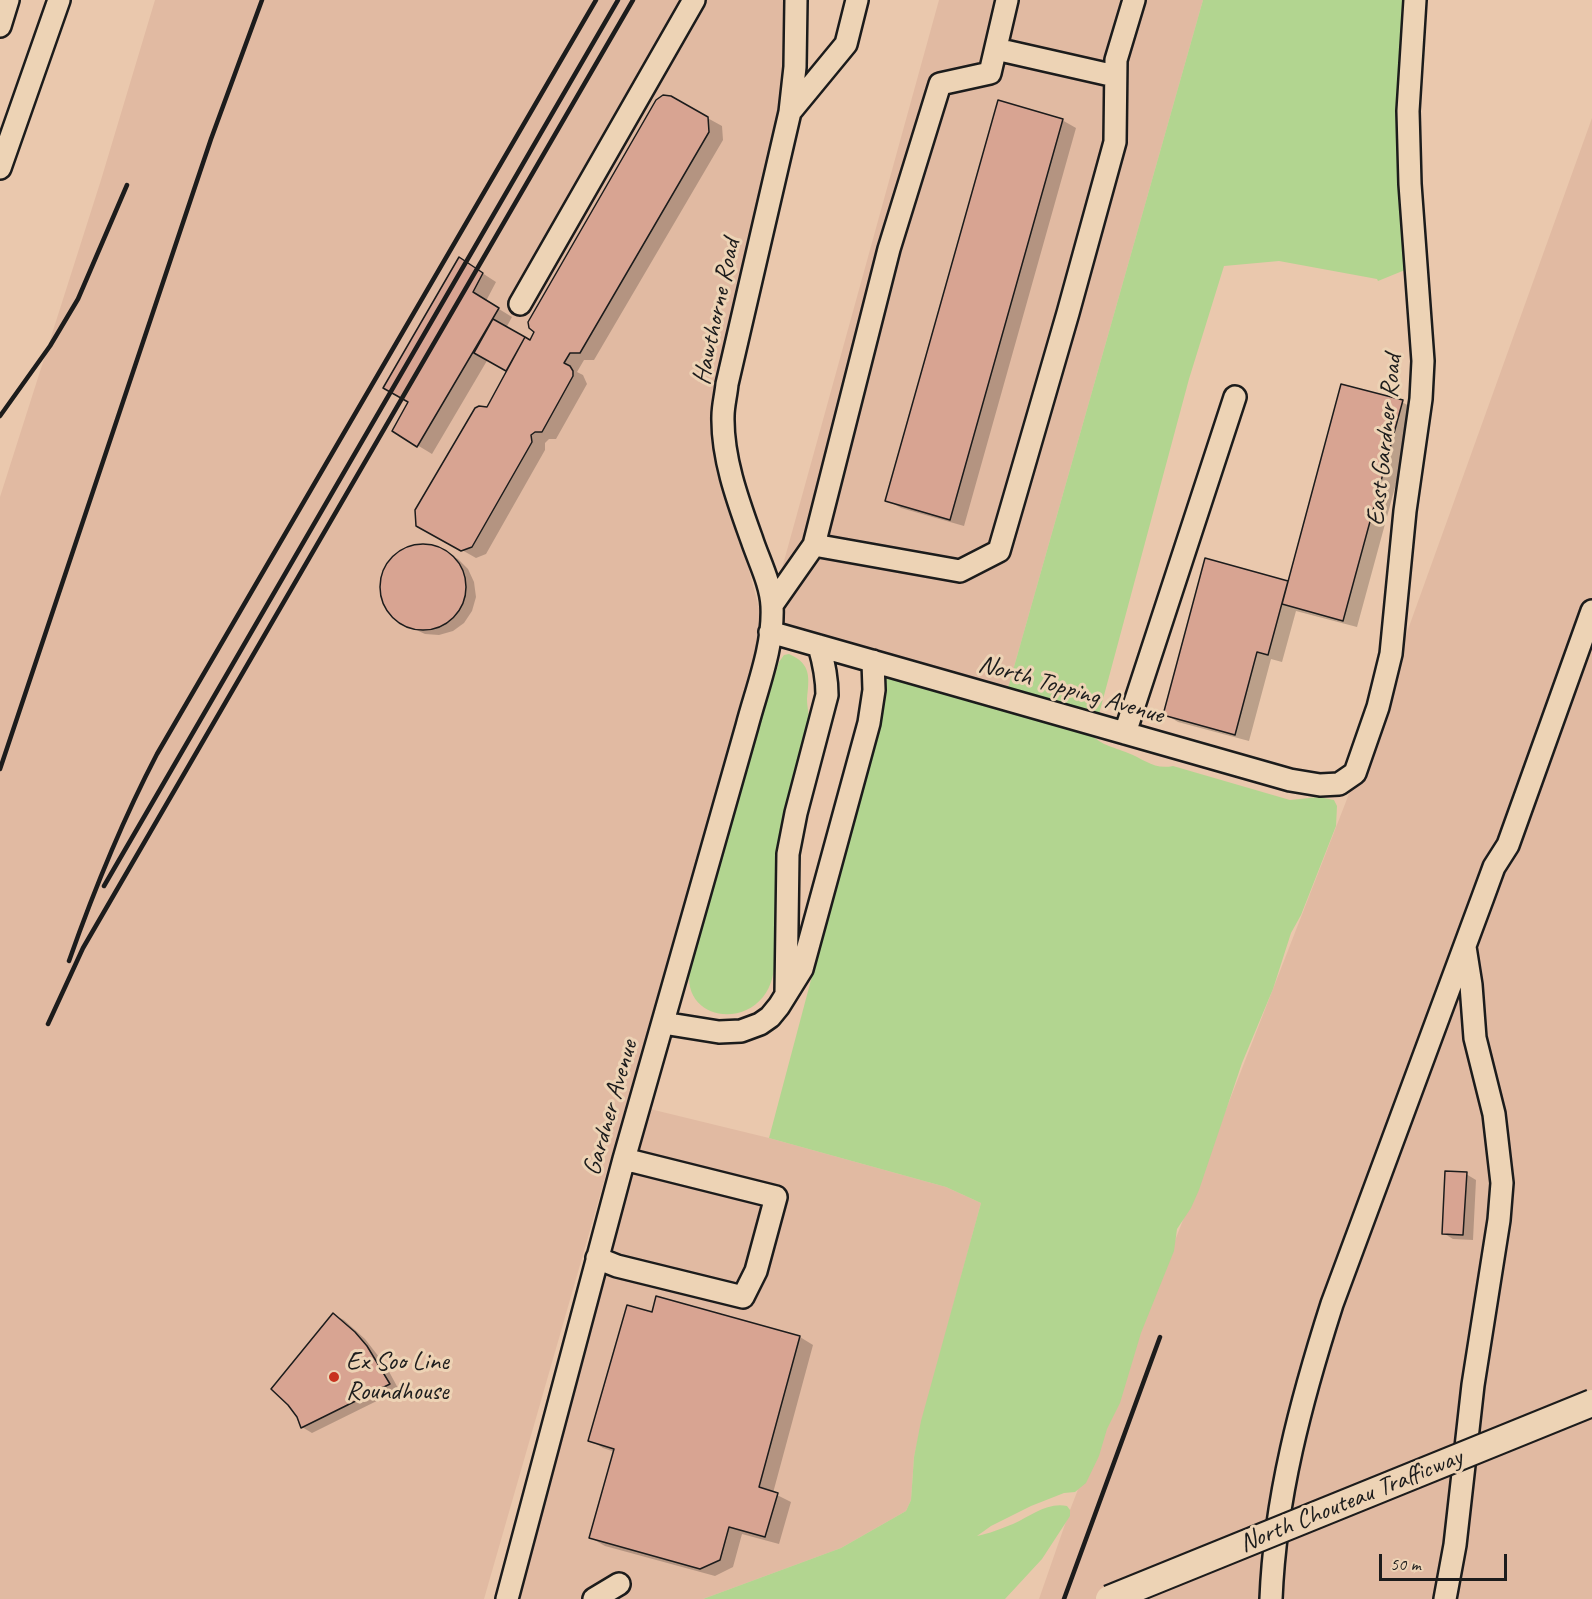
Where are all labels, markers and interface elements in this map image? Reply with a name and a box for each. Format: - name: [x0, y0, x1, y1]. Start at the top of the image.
- street label: Hawthorne Road: [686, 236, 748, 388]
- street label: East Gardner Road: [1361, 353, 1409, 527]
- street label: North Topping Avenue: [975, 649, 1167, 731]
- street label: Gardner Avenue: [577, 1037, 645, 1179]
- place label: Ex Soo Line Roundhouse: [346, 1346, 449, 1408]
- marker: Ex Soo Line Roundhouse: [327, 1370, 341, 1384]
- street label: North Chouteau Trafficway: [1235, 1442, 1467, 1560]
- scale bar: [1382, 1542, 1510, 1580]
- text: 50 m: [1390, 1553, 1421, 1575]

